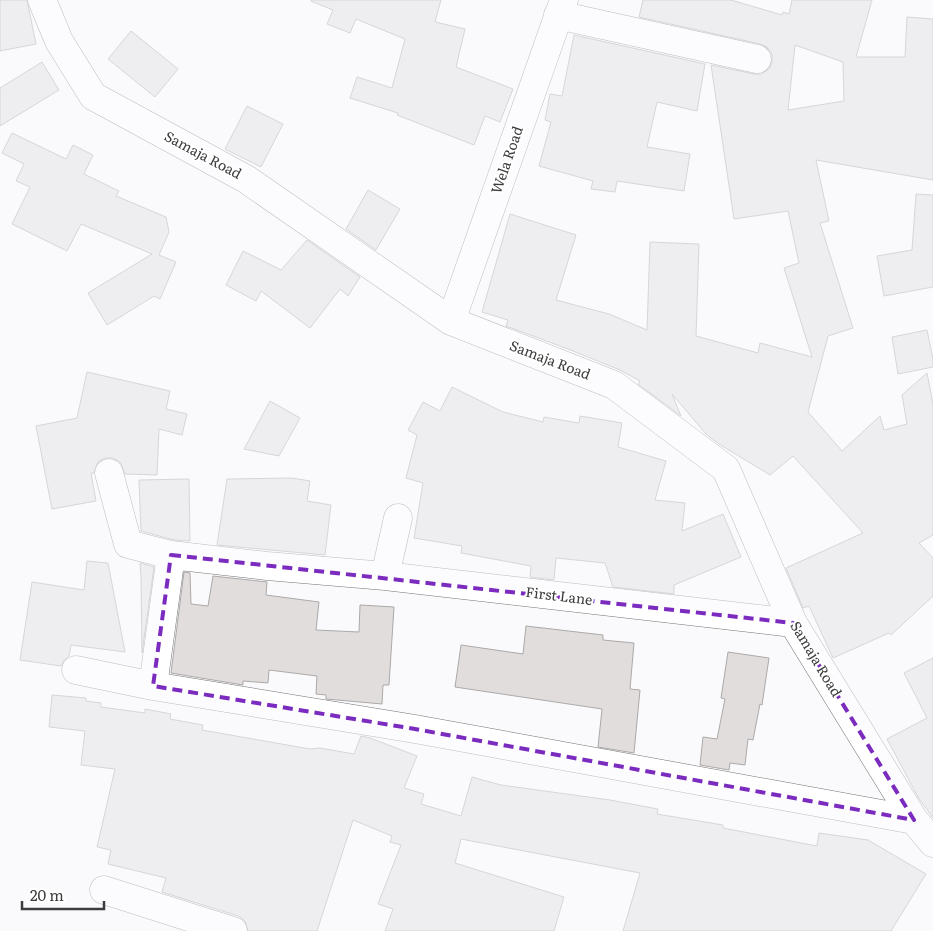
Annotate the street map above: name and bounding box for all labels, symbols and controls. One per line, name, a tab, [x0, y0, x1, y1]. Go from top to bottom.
street label: Wela Road	[485, 123, 527, 196]
street label: Samaja Road	[161, 125, 246, 183]
street label: Samaja Road	[507, 335, 594, 384]
street label: First Lane	[525, 581, 594, 609]
street label: Samaja Road	[786, 617, 848, 700]
scale bar	[22, 878, 105, 910]
text: 20 m	[30, 883, 64, 906]

